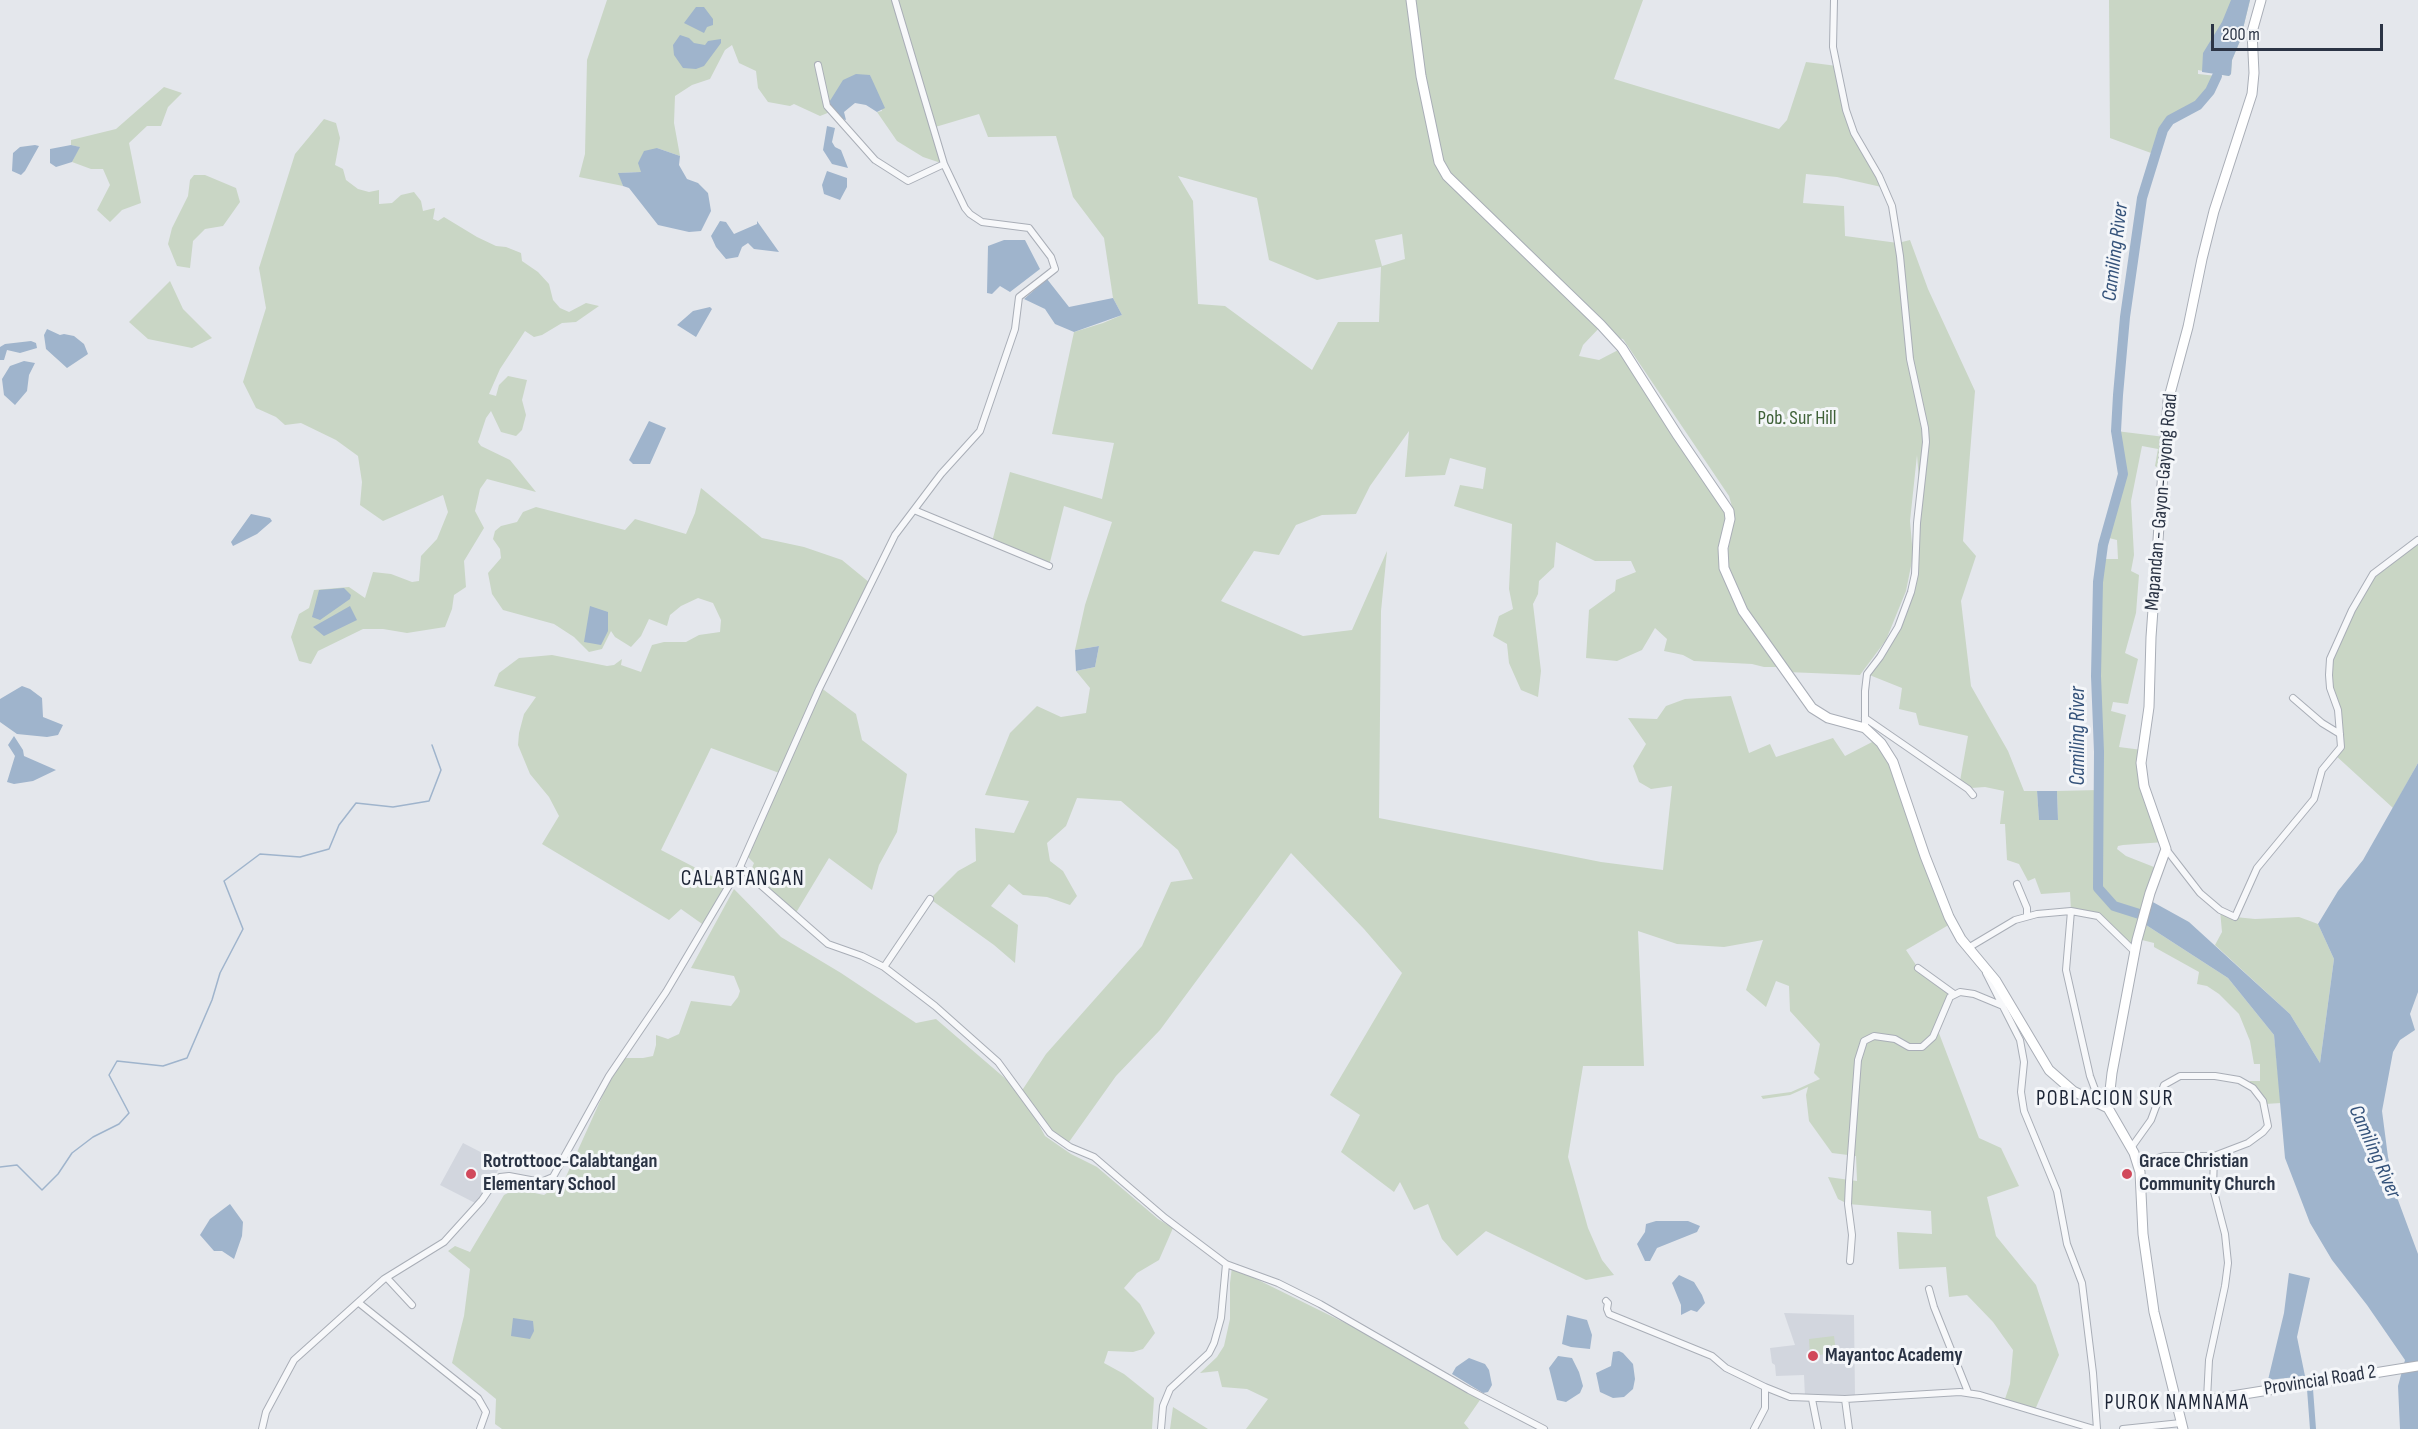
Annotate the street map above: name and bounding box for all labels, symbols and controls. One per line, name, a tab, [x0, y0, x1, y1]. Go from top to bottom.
scale bar	[2214, 12, 2386, 50]
text: 200 m	[2222, 24, 2260, 45]
water label: Camiling River	[2097, 201, 2135, 303]
street label: Mapandan - Gayon-Gayong Road	[2141, 392, 2183, 612]
park label: Pob. Sur Hill	[1758, 407, 1836, 431]
water label: Camiling River	[2066, 686, 2092, 786]
district label: CALABTANGAN	[681, 866, 805, 892]
district label: POBLACION SUR	[2036, 1086, 2174, 1112]
water label: Camiling River	[2342, 1102, 2406, 1202]
place label: Rotrottooc-Calabtangan Elementary School	[483, 1150, 657, 1197]
place label: Grace Christian Community Church	[2139, 1150, 2275, 1197]
marker: Rotrottooc-Calabtangan Elementary School	[464, 1167, 478, 1181]
marker: Grace Christian Community Church	[2120, 1167, 2134, 1181]
place label: Mayantoc Academy	[1825, 1344, 1963, 1368]
marker: Mayantoc Academy	[1806, 1349, 1820, 1363]
street label: Provincial Road 2	[2262, 1360, 2378, 1402]
district label: PUROK NAMNAMA	[2105, 1391, 2249, 1417]

